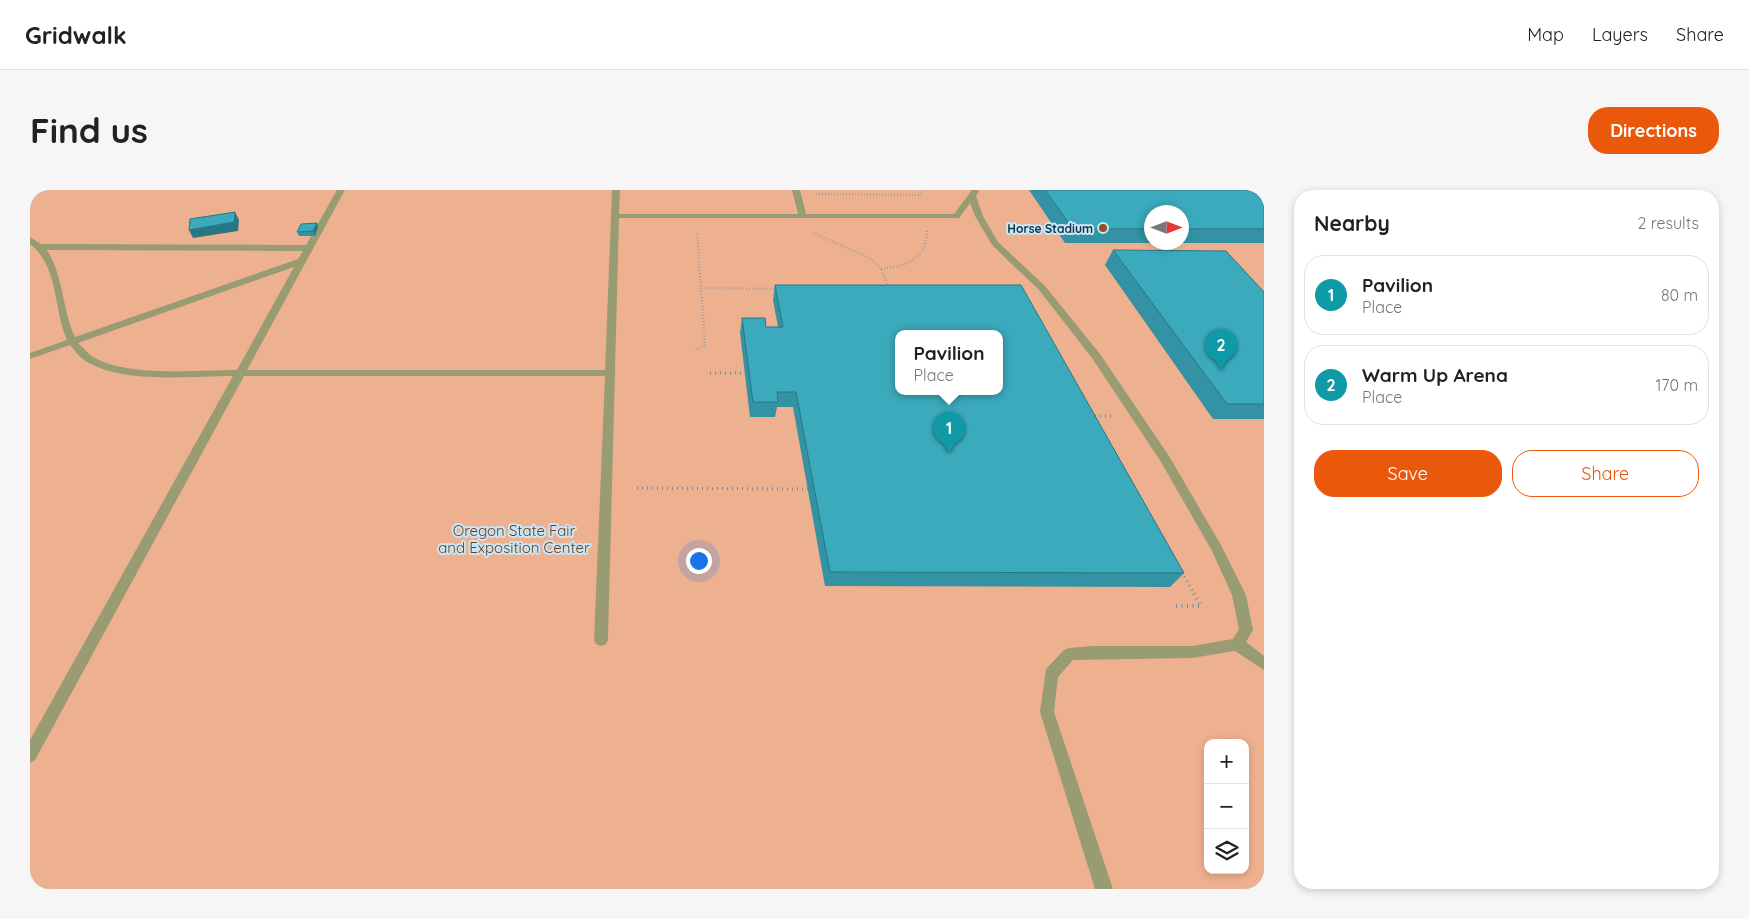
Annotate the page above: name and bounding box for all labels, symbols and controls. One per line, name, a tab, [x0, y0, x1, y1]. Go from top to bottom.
text: Gridwalk	[25, 20, 127, 50]
text: Map	[1527, 23, 1564, 46]
text: Layers	[1592, 23, 1648, 46]
text: Share	[1676, 23, 1724, 46]
button: Directions	[1588, 107, 1719, 154]
text: Find us	[30, 108, 148, 152]
north arrow	[1144, 205, 1189, 250]
text: Nearby	[1314, 210, 1390, 236]
text: 2 results	[1637, 213, 1699, 233]
place label: Horse Stadium	[1007, 221, 1093, 236]
marker: Horse Stadium	[1097, 222, 1109, 234]
text: Pavilion	[1362, 273, 1433, 297]
text: 1	[1328, 285, 1334, 305]
text: 80 m	[1661, 285, 1698, 305]
text: Place	[1362, 297, 1402, 317]
pin: 2	[1205, 329, 1237, 370]
popup	[895, 330, 1003, 395]
text: Pavilion	[913, 341, 985, 365]
text: Warm Up Arena	[1362, 363, 1508, 387]
text: Place	[913, 365, 954, 385]
text: 2	[1326, 375, 1336, 395]
text: 170 m	[1655, 375, 1698, 395]
text: Place	[1362, 387, 1402, 407]
pin: 1	[933, 412, 965, 453]
button: Save	[1314, 450, 1502, 497]
button: Share	[1512, 450, 1699, 497]
park label: Oregon State Fair and Exposition Center	[438, 521, 590, 557]
your location	[686, 548, 712, 574]
map controls	[1204, 739, 1249, 874]
button: +	[1204, 739, 1249, 784]
button: −	[1204, 784, 1249, 829]
button: layers	[1204, 829, 1249, 874]

